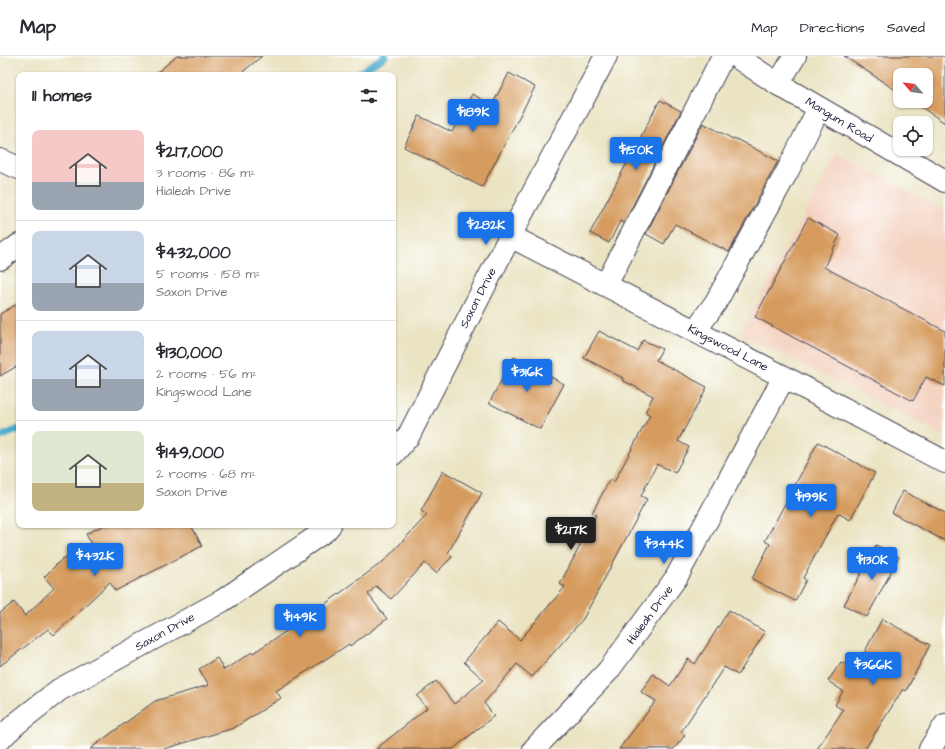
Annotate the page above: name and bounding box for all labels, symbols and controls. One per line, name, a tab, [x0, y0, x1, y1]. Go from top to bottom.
text: Map	[20, 14, 56, 41]
text: Map	[751, 18, 778, 38]
text: Directions	[800, 18, 865, 38]
text: Saved	[887, 18, 925, 38]
north arrow	[893, 68, 933, 108]
map controls	[893, 68, 933, 156]
text: 11 homes	[32, 84, 92, 108]
icon: filters	[358, 85, 380, 107]
street label: Mangum Road	[802, 93, 876, 148]
pin: $189K	[445, 99, 501, 133]
text: $189K	[457, 103, 489, 121]
button: locate	[893, 116, 933, 156]
pin: $150K	[608, 137, 664, 171]
text: $217,000	[156, 140, 223, 164]
text: $150K	[619, 141, 653, 159]
icon: home	[64, 146, 112, 194]
text: 3 rooms · 86 m²	[156, 164, 255, 182]
text: Hialeah Drive	[156, 182, 231, 200]
pin: $282K	[458, 212, 514, 246]
text: $282K	[467, 216, 505, 234]
text: $432,000	[156, 241, 231, 265]
icon: home	[64, 247, 112, 295]
street label: Saxon Drive	[455, 264, 501, 331]
text: 5 rooms · 158 m²	[156, 265, 261, 283]
text: Saxon Drive	[156, 283, 227, 301]
street label: Kingswood Lane	[684, 320, 772, 377]
text: $130,000	[156, 341, 222, 365]
icon: home	[64, 347, 112, 395]
pin: $316K	[499, 359, 555, 393]
text: $316K	[511, 363, 543, 381]
text: 2 rooms · 56 m²	[156, 365, 257, 383]
text: Kingswood Lane	[156, 383, 252, 401]
text: $149,000	[156, 441, 224, 465]
icon: home	[64, 447, 112, 495]
text: 2 rooms · 68 m²	[156, 465, 256, 483]
text: Saxon Drive	[156, 483, 227, 501]
pin: $199K	[783, 484, 839, 518]
text: $199K	[795, 488, 827, 506]
pin: $217K	[543, 517, 599, 551]
text: $217K	[555, 521, 587, 539]
pin: $344K	[636, 531, 692, 565]
text: $344K	[644, 535, 684, 553]
pin: $432K	[67, 543, 123, 577]
text: $432K	[76, 547, 114, 565]
pin: $130K	[844, 547, 900, 581]
text: $130K	[856, 551, 888, 569]
street label: Hialeah Drive	[623, 582, 678, 648]
pin: $149K	[272, 604, 328, 638]
street label: Saxon Drive	[132, 608, 198, 655]
text: $149K	[283, 608, 317, 626]
pin: $366K	[845, 652, 901, 686]
text: $366K	[854, 656, 892, 674]

